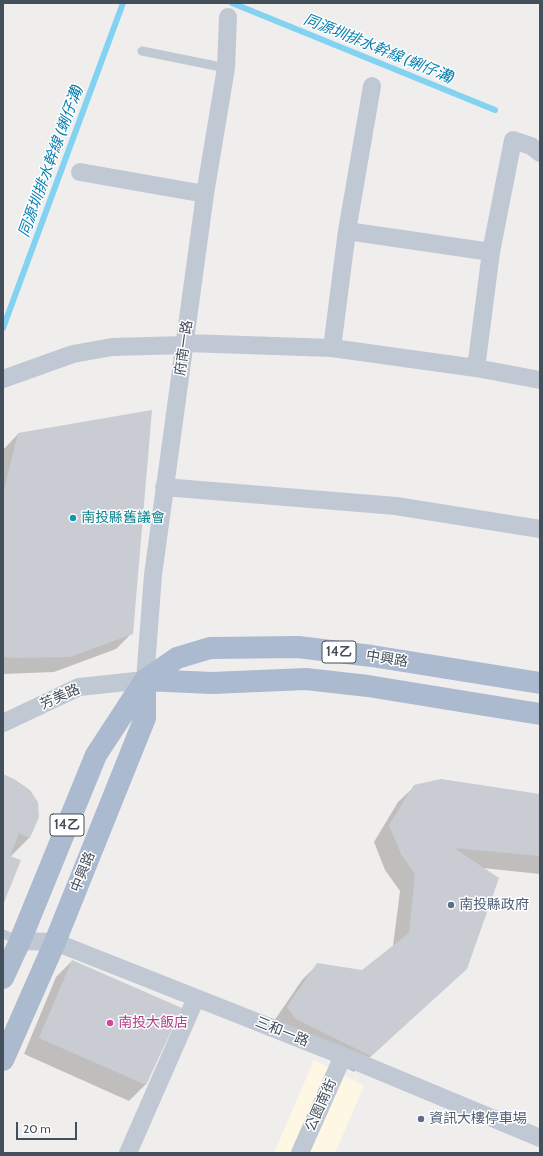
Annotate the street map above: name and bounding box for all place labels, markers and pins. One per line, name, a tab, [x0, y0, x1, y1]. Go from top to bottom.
place label: 南投縣舊議會	[81, 510, 165, 526]
marker: 南投縣舊議會	[68, 513, 78, 523]
place label: 南投縣政府	[459, 897, 529, 913]
marker: 南投縣政府	[446, 900, 456, 910]
place label: 南投大飯店	[118, 1015, 188, 1031]
marker: 南投大飯店	[105, 1018, 115, 1028]
place label: 資訊大樓停車場	[429, 1111, 527, 1127]
marker: 資訊大樓停車場	[416, 1114, 426, 1124]

